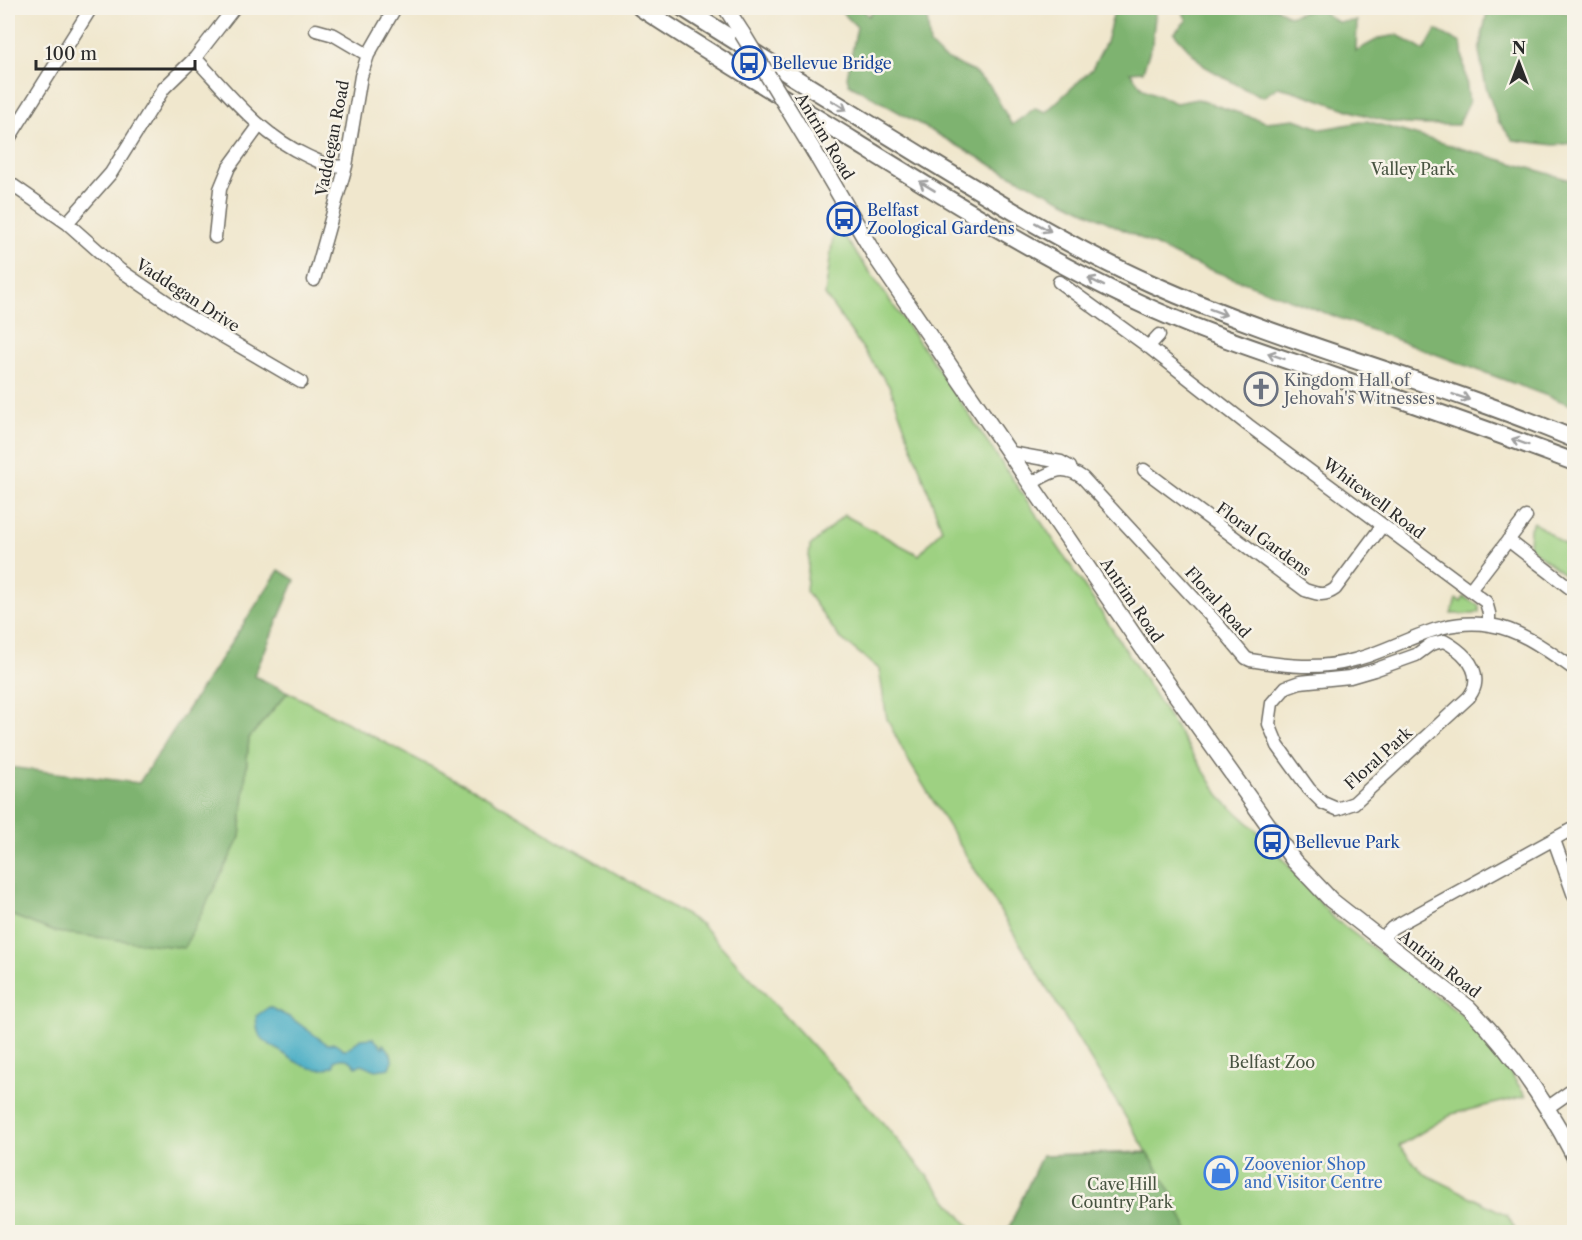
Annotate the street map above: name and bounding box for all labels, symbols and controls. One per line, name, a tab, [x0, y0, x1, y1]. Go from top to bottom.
scale bar	[36, 33, 195, 71]
north arrow	[1489, 33, 1549, 93]
text: N	[1512, 38, 1526, 58]
text: 100 m	[45, 43, 97, 65]
bus stop icon: Bellevue Bridge	[731, 45, 767, 81]
place label: Bellevue Bridge	[772, 53, 892, 73]
street label: Vaddegan Road	[311, 78, 353, 199]
street label: Antrim Road	[791, 88, 859, 183]
one-way arrow	[830, 100, 847, 112]
park label: Valley Park	[1370, 159, 1456, 179]
one-way arrow	[919, 179, 936, 191]
place label: Belfast Zoological Gardens	[867, 200, 1015, 238]
bus stop icon: Belfast Zoological Gardens	[826, 201, 862, 237]
one-way arrow	[1033, 222, 1051, 233]
street label: Vaddegan Drive	[132, 253, 244, 336]
one-way arrow	[1088, 275, 1106, 287]
one-way arrow	[1208, 307, 1227, 318]
one-way arrow	[1267, 350, 1286, 361]
place label: Kingdom Hall of Jehovah's Witnesses	[1281, 370, 1435, 408]
church icon: Kingdom Hall of Jehovah's Witnesses	[1243, 371, 1279, 407]
one-way arrow	[1452, 393, 1470, 404]
one-way arrow	[1511, 435, 1530, 446]
street label: Whitewell Road	[1318, 453, 1429, 543]
street label: Floral Gardens	[1213, 498, 1315, 580]
street label: Antrim Road	[1096, 553, 1168, 646]
street label: Floral Road	[1181, 562, 1255, 642]
street label: Floral Park	[1340, 722, 1416, 793]
bus stop icon: Bellevue Park	[1254, 824, 1290, 860]
place label: Bellevue Park	[1295, 832, 1401, 852]
street label: Antrim Road	[1394, 925, 1485, 1002]
park label: Belfast Zoo	[1229, 1052, 1315, 1072]
place label: Zoovenior Shop and Visitor Centre	[1244, 1154, 1383, 1192]
shop icon: Zoovenior Shop and Visitor Centre	[1203, 1155, 1239, 1191]
park label: Cave Hill Country Park	[1071, 1174, 1174, 1212]

